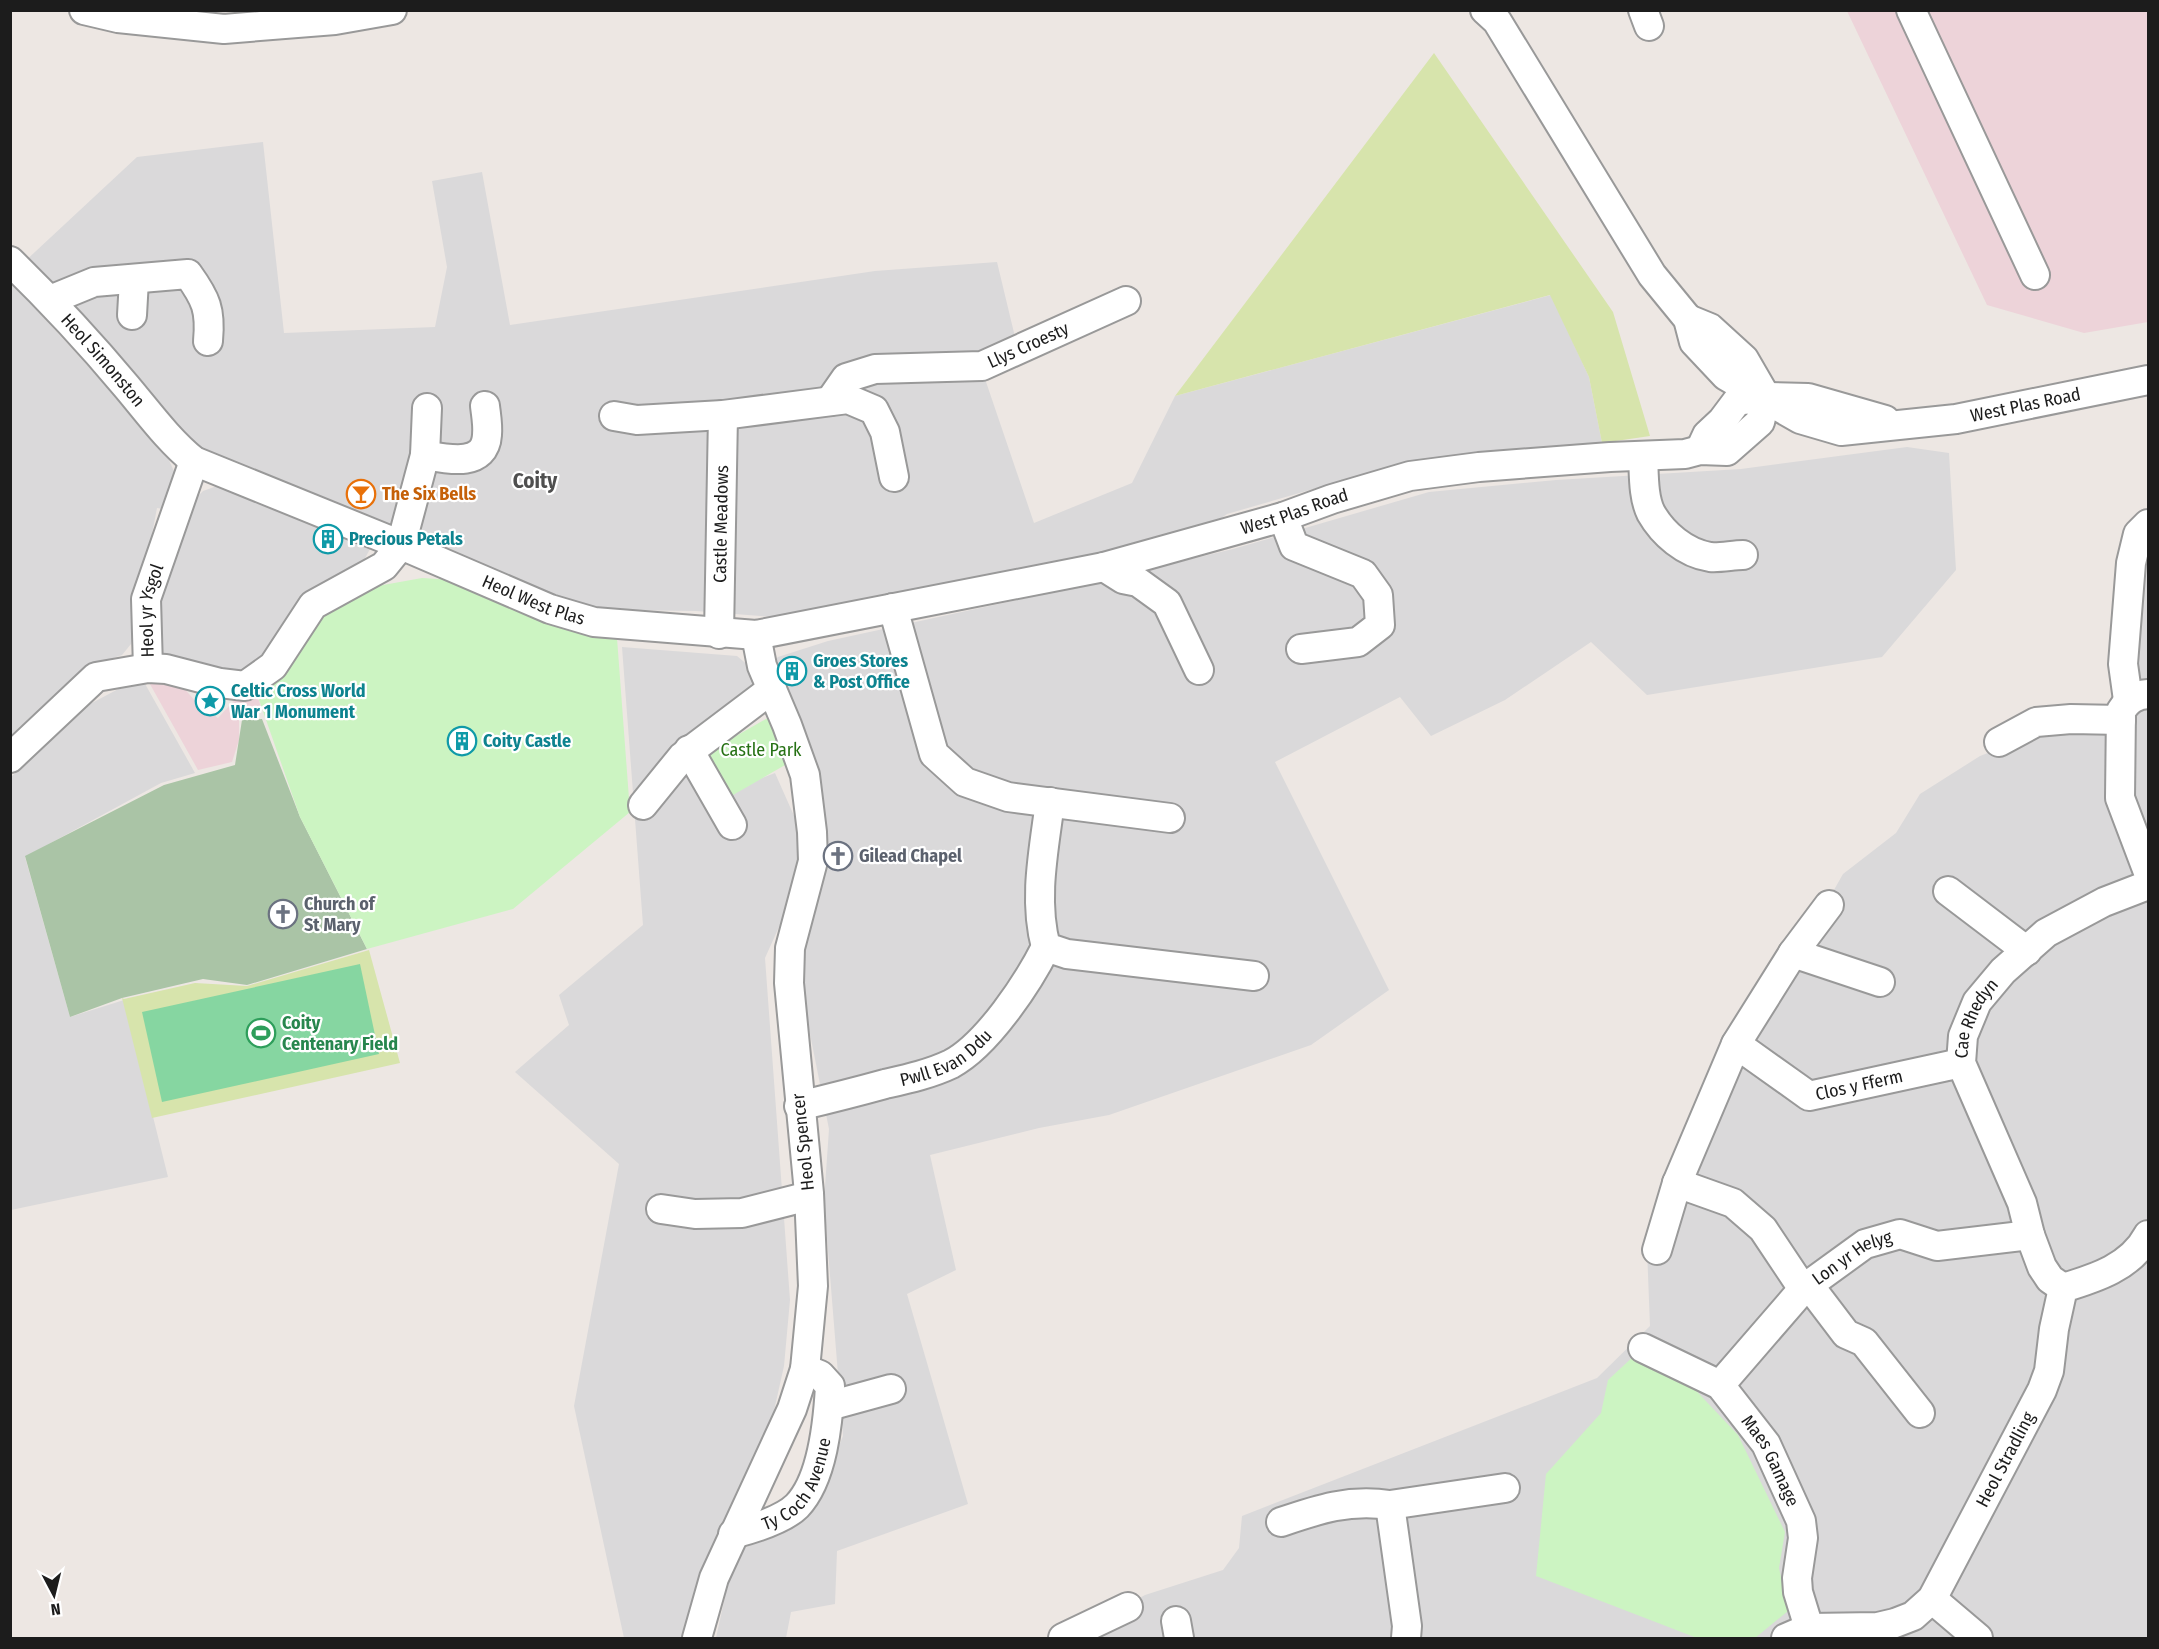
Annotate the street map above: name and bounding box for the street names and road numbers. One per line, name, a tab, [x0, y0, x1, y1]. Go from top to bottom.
street label: Heol Simonston	[56, 309, 150, 411]
street label: Llys Croesty	[984, 317, 1072, 373]
street label: West Plas Road	[1968, 383, 2083, 427]
street label: Castle Meadows	[709, 465, 733, 583]
street label: West Plas Road	[1238, 484, 1351, 539]
street label: Heol yr Ysgol	[135, 561, 168, 658]
street label: Heol West Plas	[479, 570, 588, 630]
street label: Cae Rhedyn	[1950, 974, 2003, 1059]
street label: Pwll Evan Ddu	[898, 1025, 997, 1091]
street label: Clos y Fferm	[1813, 1065, 1905, 1105]
street label: Heol Spencer	[787, 1092, 819, 1192]
street label: Lon yr Helyg	[1808, 1226, 1895, 1290]
street label: Heol Stradling	[1971, 1408, 2040, 1511]
street label: Maes Gamage	[1737, 1411, 1804, 1510]
street label: Ty Coch Avenue	[759, 1436, 836, 1535]

